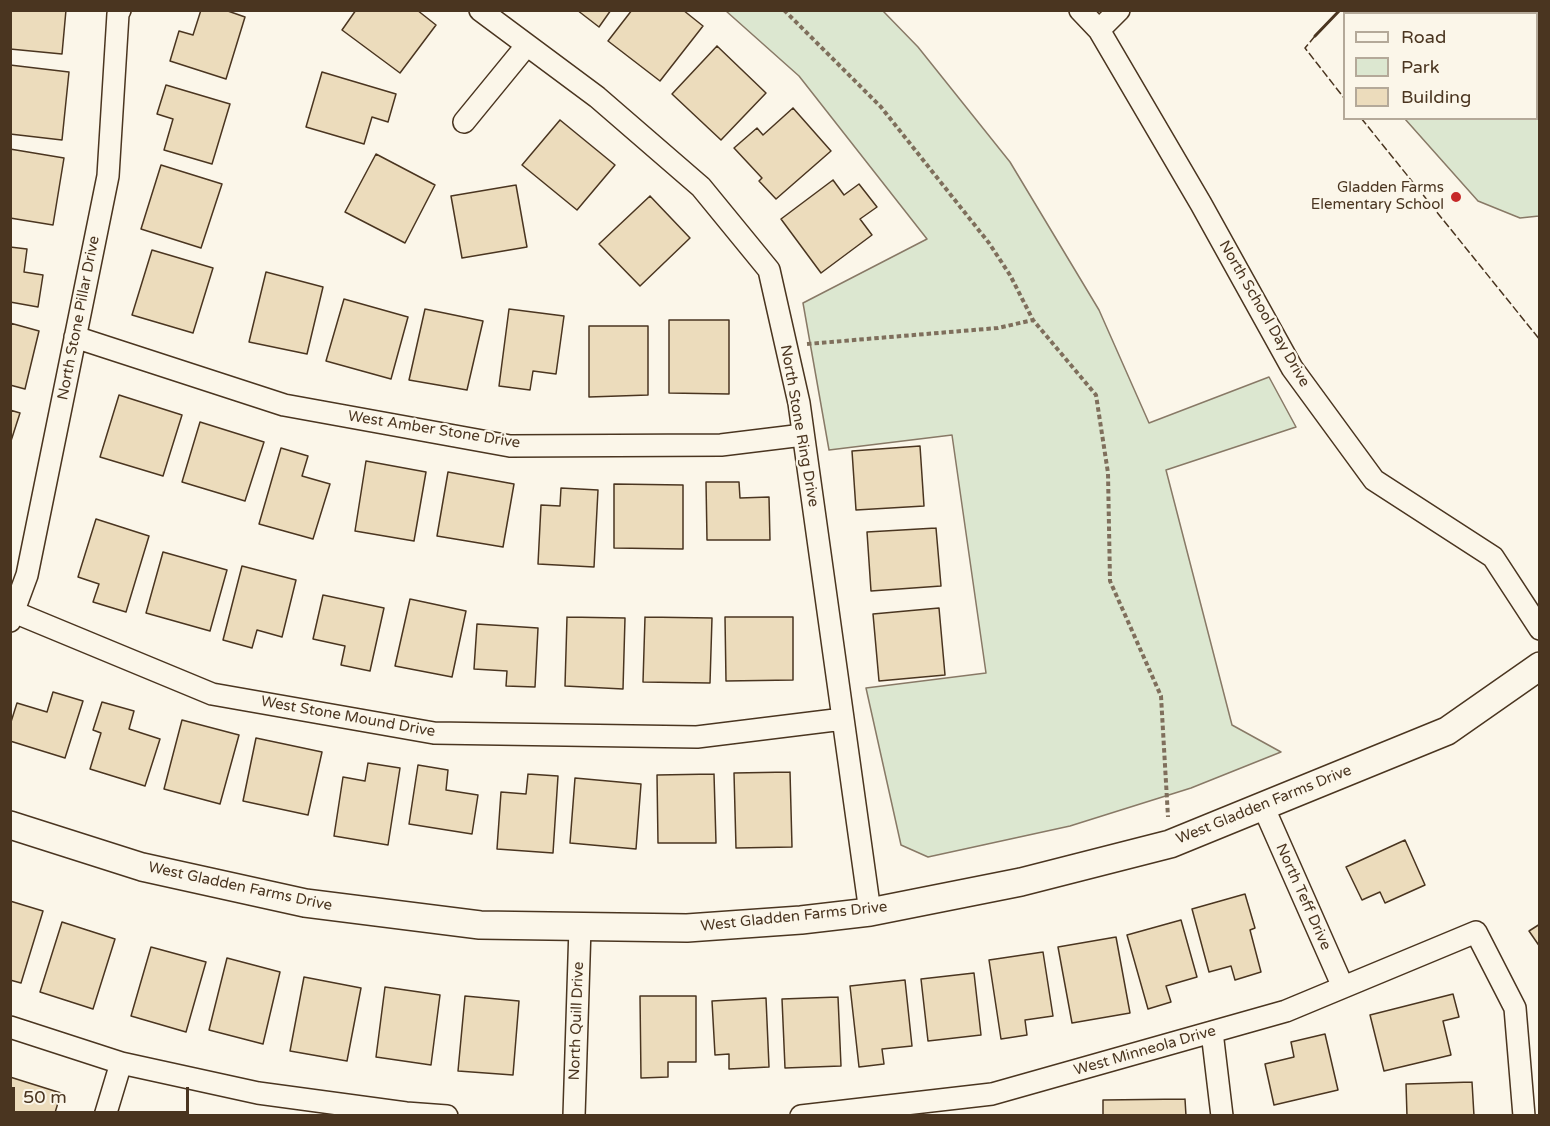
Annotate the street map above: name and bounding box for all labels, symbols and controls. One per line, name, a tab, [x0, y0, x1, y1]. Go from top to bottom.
legend	[1343, 12, 1538, 120]
text: Road	[1401, 26, 1446, 48]
text: Park	[1401, 56, 1439, 78]
text: Building	[1401, 86, 1471, 108]
place label: Gladden Farms Elementary School	[1311, 179, 1444, 214]
marker: Gladden Farms Elementary School	[1449, 190, 1463, 204]
street label: North Stone Pillar Drive	[54, 234, 104, 402]
street label: North School Day Drive	[1215, 238, 1313, 390]
street label: North Stone Ring Drive	[776, 343, 822, 509]
street label: West Amber Stone Drive	[346, 407, 522, 453]
street label: West Stone Mound Drive	[259, 693, 437, 741]
street label: West Gladden Farms Drive	[1174, 761, 1354, 849]
street label: North Teff Drive	[1271, 841, 1335, 953]
street label: West Gladden Farms Drive	[146, 859, 334, 915]
street label: West Gladden Farms Drive	[700, 898, 888, 936]
street label: North Quill Drive	[566, 961, 588, 1081]
street label: West Minneola Drive	[1072, 1022, 1218, 1080]
scale bar	[15, 1075, 192, 1113]
text: 50 m	[23, 1086, 67, 1108]

